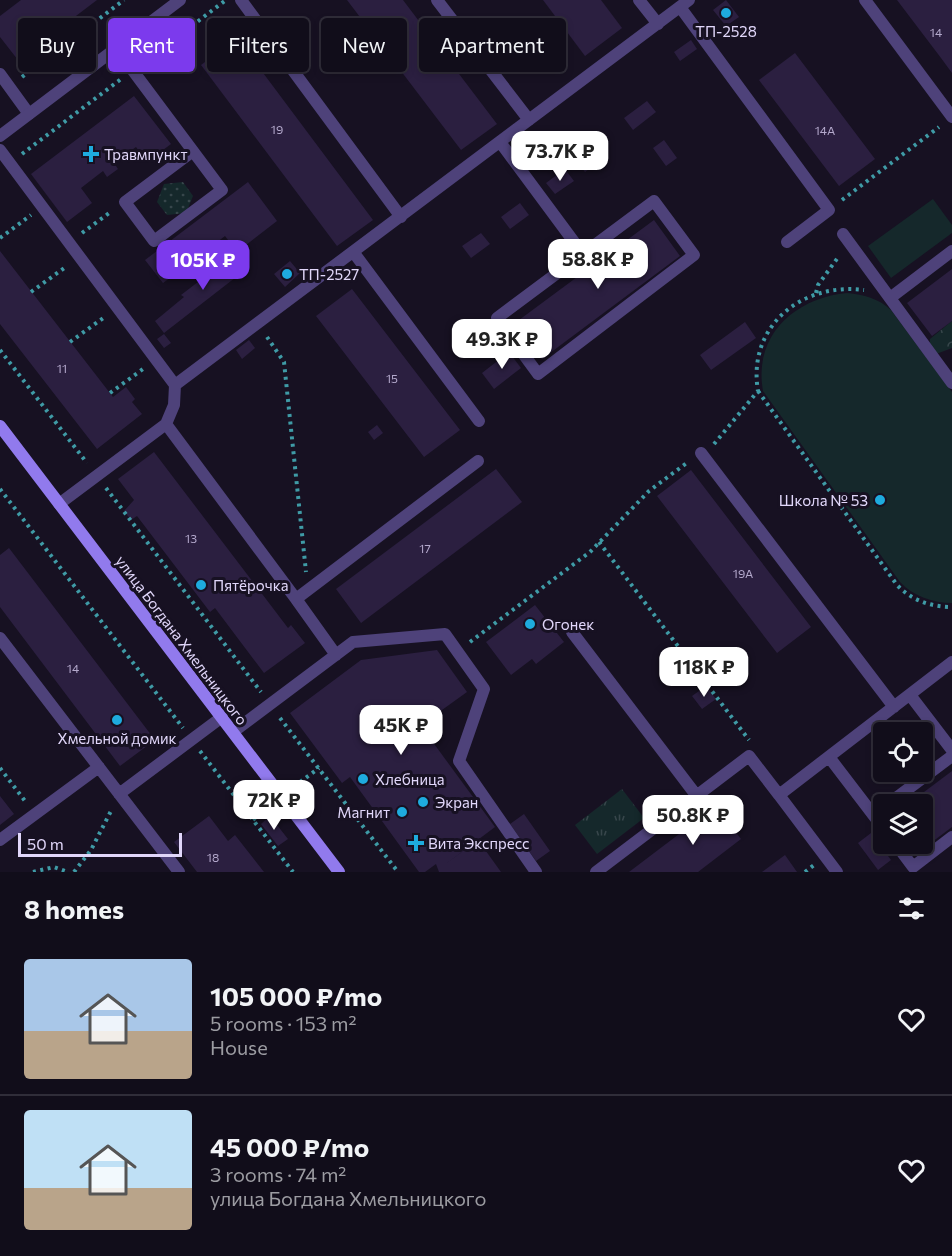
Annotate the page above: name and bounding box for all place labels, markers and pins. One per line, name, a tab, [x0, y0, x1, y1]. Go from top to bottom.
marker: ТП-2528	[719, 6, 733, 20]
place label: ТП-2528	[695, 22, 757, 40]
pin: 73.7K ₽	[505, 131, 615, 182]
marker: Травмпункт	[82, 145, 100, 163]
place label: Травмпункт	[104, 145, 187, 163]
pin: 58.8K ₽	[543, 239, 653, 290]
pin: 105K ₽	[154, 240, 252, 291]
place label: ТП-2527	[299, 265, 359, 283]
marker: ТП-2527	[280, 267, 294, 281]
pin: 49.3K ₽	[447, 319, 557, 370]
place label: Школа № 53	[779, 491, 868, 509]
marker: Школа № 53	[873, 493, 887, 507]
place label: Пятёрочка	[213, 576, 288, 594]
marker: Пятёрочка	[194, 578, 208, 592]
place label: Огонек	[542, 615, 594, 633]
marker: Огонек	[523, 617, 537, 631]
pin: 118K ₽	[655, 647, 753, 698]
pin: 45K ₽	[359, 705, 443, 756]
marker: Хмельной домик	[110, 713, 124, 727]
place label: Хмельной домик	[57, 729, 177, 747]
place label: Хлебница	[375, 770, 445, 788]
marker: Хлебница	[356, 772, 370, 786]
pin: 72K ₽	[232, 780, 316, 831]
place label: Экран	[435, 793, 478, 811]
marker: Экран	[416, 795, 430, 809]
pin: 50.8K ₽	[638, 795, 748, 846]
place label: Магнит	[337, 803, 390, 821]
marker: Магнит	[395, 805, 409, 819]
place label: Вита Экспресс	[428, 834, 529, 852]
marker: Вита Экспресс	[409, 836, 423, 850]

